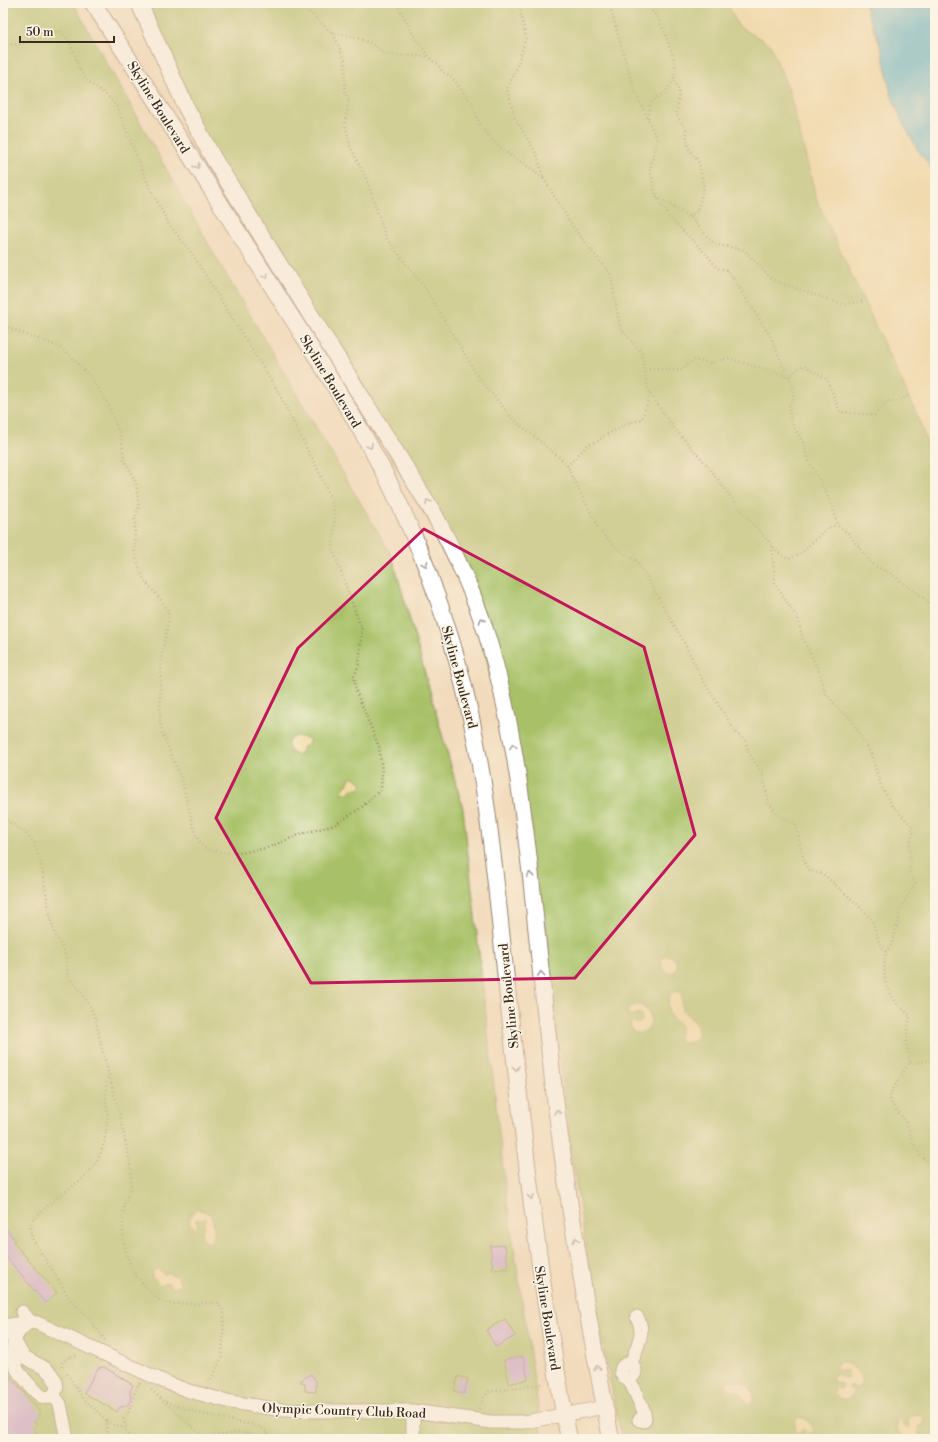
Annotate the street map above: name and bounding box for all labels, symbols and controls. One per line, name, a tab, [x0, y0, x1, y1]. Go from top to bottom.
scale bar	[20, 18, 114, 44]
text: 50 m	[26, 25, 54, 40]
street label: Skyline Boulevard	[123, 58, 193, 157]
one-way arrow	[192, 162, 199, 169]
one-way arrow	[261, 272, 268, 279]
street label: Skyline Boulevard	[296, 332, 365, 431]
one-way arrow	[365, 442, 373, 449]
one-way arrow	[425, 499, 432, 506]
one-way arrow	[420, 561, 428, 568]
one-way arrow	[478, 617, 487, 624]
street label: Skyline Boulevard	[438, 624, 481, 731]
one-way arrow	[509, 743, 518, 750]
one-way arrow	[526, 872, 535, 878]
street label: Skyline Boulevard	[495, 942, 522, 1049]
one-way arrow	[537, 971, 546, 977]
one-way arrow	[511, 1065, 520, 1071]
one-way arrow	[553, 1109, 562, 1115]
one-way arrow	[526, 1194, 535, 1200]
one-way arrow	[572, 1237, 581, 1243]
street label: Skyline Boulevard	[531, 1265, 563, 1372]
one-way arrow	[594, 1365, 602, 1371]
street label: Olympic Country Club Road	[262, 1400, 427, 1422]

